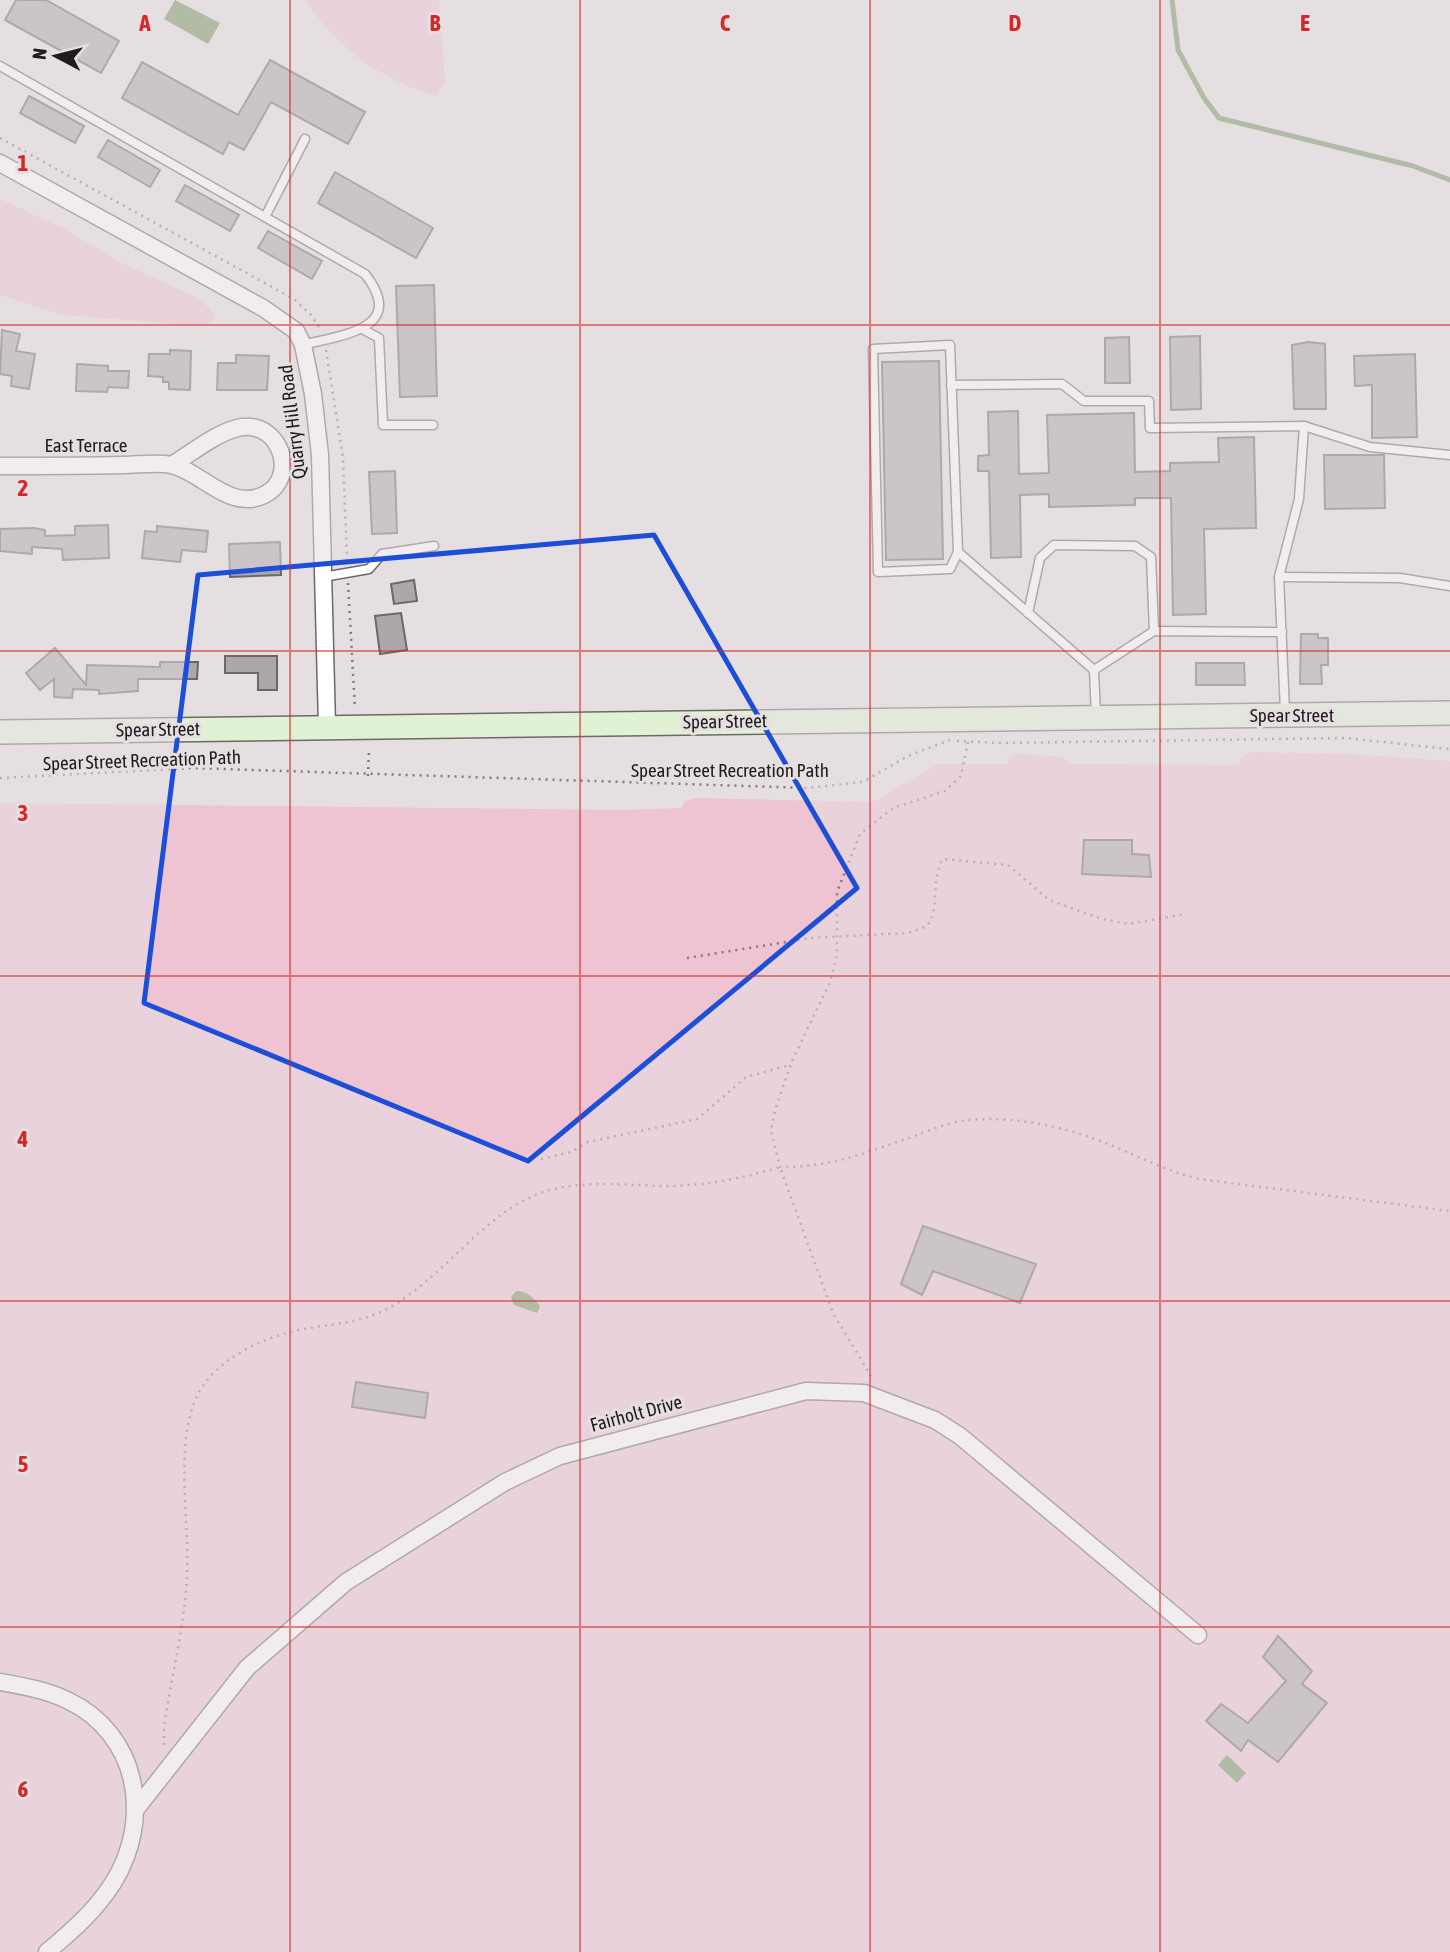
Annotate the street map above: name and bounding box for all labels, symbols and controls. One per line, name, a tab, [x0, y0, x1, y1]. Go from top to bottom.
text: A	[138, 10, 151, 36]
text: B	[430, 10, 441, 36]
text: C	[720, 10, 731, 36]
text: D	[1009, 10, 1022, 36]
text: E	[1300, 10, 1310, 36]
north arrow	[21, 21, 91, 91]
text: N	[28, 47, 51, 61]
text: 1	[18, 150, 29, 176]
street label: Quarry Hill Road	[274, 364, 310, 480]
street label: East Terrace	[45, 434, 127, 456]
text: 2	[18, 475, 28, 501]
street label: Spear Street	[1250, 704, 1334, 726]
street label: Spear Street	[683, 709, 767, 733]
street label: Spear Street	[116, 717, 200, 741]
street label: Spear Street Recreation Path	[43, 746, 241, 774]
street label: Spear Street Recreation Path	[631, 759, 829, 781]
text: 3	[18, 800, 28, 826]
text: 4	[17, 1126, 29, 1152]
street label: Fairholt Drive	[588, 1390, 684, 1436]
text: 5	[18, 1451, 29, 1477]
text: 6	[18, 1776, 29, 1802]

